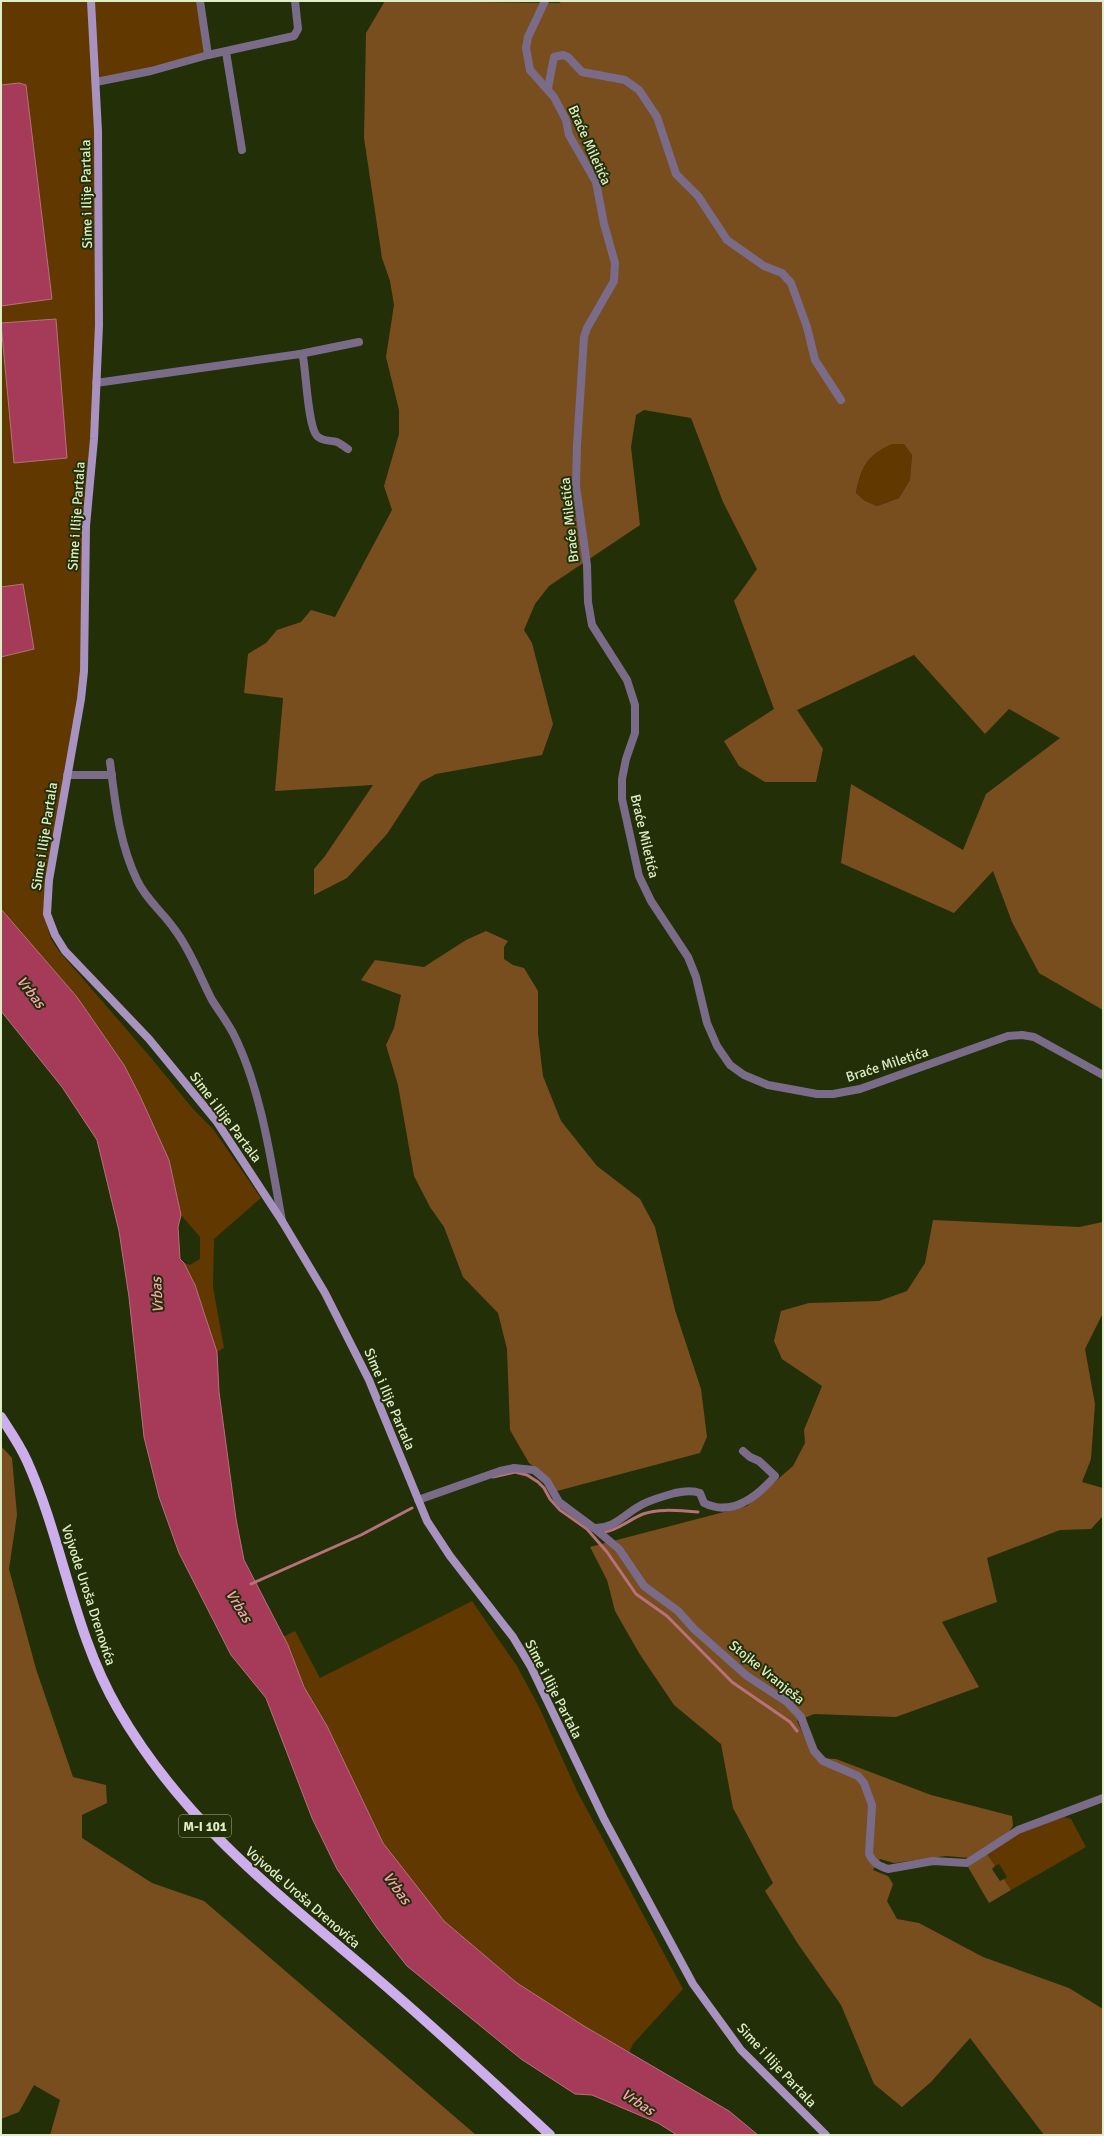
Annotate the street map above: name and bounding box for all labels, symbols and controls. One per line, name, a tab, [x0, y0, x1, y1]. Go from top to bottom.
street label: Braće Miletića	[564, 103, 615, 188]
street label: Sime i Ilije Partala	[77, 139, 96, 249]
street label: Sime i Ilije Partala	[64, 461, 89, 571]
street label: Braće Miletića	[557, 477, 582, 563]
street label: Sime i Ilije Partala	[28, 781, 61, 891]
street label: Braće Miletića	[627, 793, 662, 880]
water label: Vrbas	[13, 972, 50, 1013]
street label: Braće Miletića	[844, 1043, 930, 1086]
street label: Sime i Ilije Partala	[186, 1069, 265, 1166]
water label: Vrbas	[147, 1275, 167, 1313]
street label: Sime i Ilije Partala	[360, 1346, 419, 1453]
street label: Vojvode Uroša Drenovića	[58, 1523, 119, 1667]
water label: Vrbas	[222, 1586, 257, 1627]
street label: Sime i Ilije Partala	[521, 1637, 586, 1742]
street label: Stojke Vranješa	[726, 1637, 808, 1708]
road number: M-I 101	[179, 1815, 231, 1837]
street label: Vojvode Uroša Drenovića	[242, 1843, 364, 1952]
water label: Vrbas	[379, 1868, 416, 1909]
street label: Sime i Ilije Partala	[733, 2020, 820, 2111]
water label: Vrbas	[618, 2085, 659, 2120]

